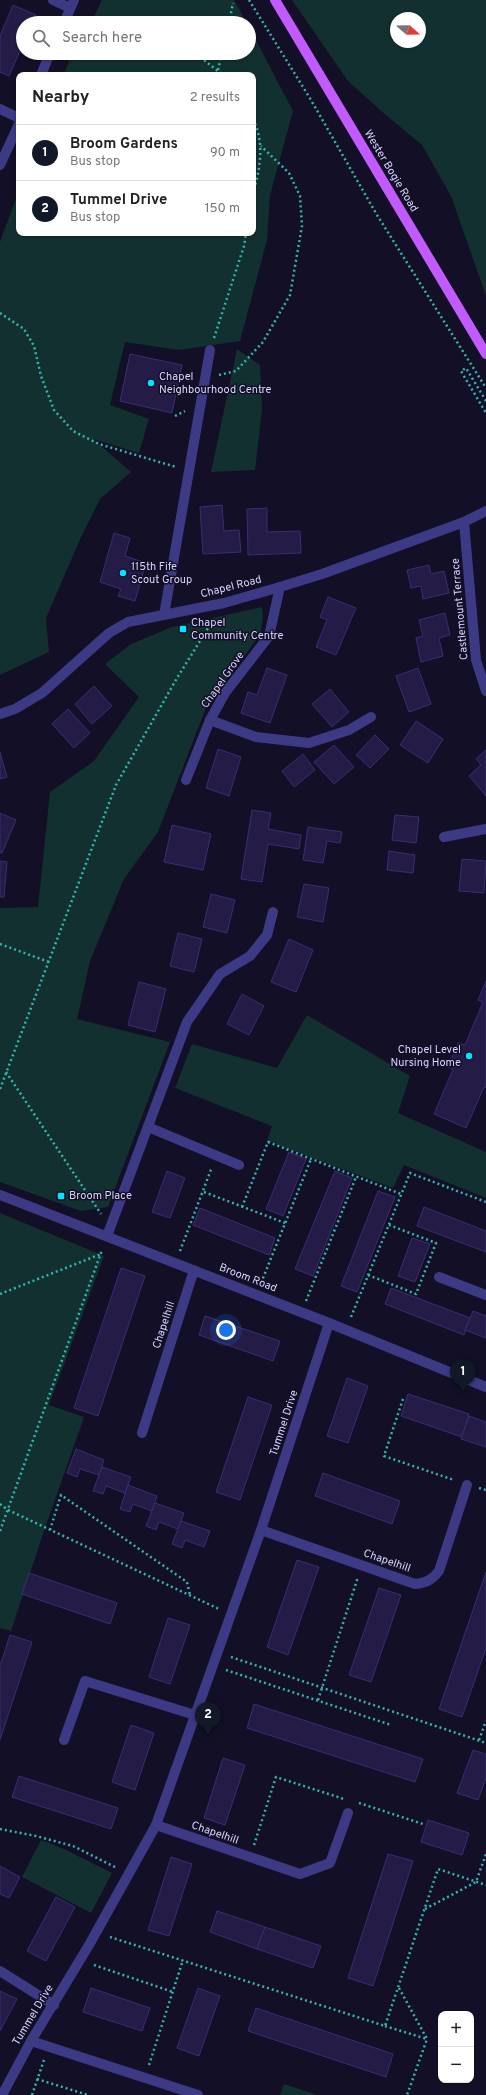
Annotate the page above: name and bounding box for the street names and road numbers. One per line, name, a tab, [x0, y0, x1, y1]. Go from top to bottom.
street label: Wester Bogie Road	[361, 127, 421, 215]
street label: Castlemount Terrace	[449, 557, 471, 661]
street label: Chapel Road	[199, 573, 263, 601]
street label: Chapel Grove	[198, 649, 248, 711]
street label: Broom Road	[217, 1261, 279, 1295]
street label: Chapelhill	[150, 1299, 178, 1351]
street label: Tummel Drive	[267, 1388, 301, 1458]
street label: Chapelhill	[361, 1546, 413, 1576]
street label: Chapelhill	[189, 1818, 241, 1848]
street label: Tummel Drive	[9, 1982, 57, 2048]

